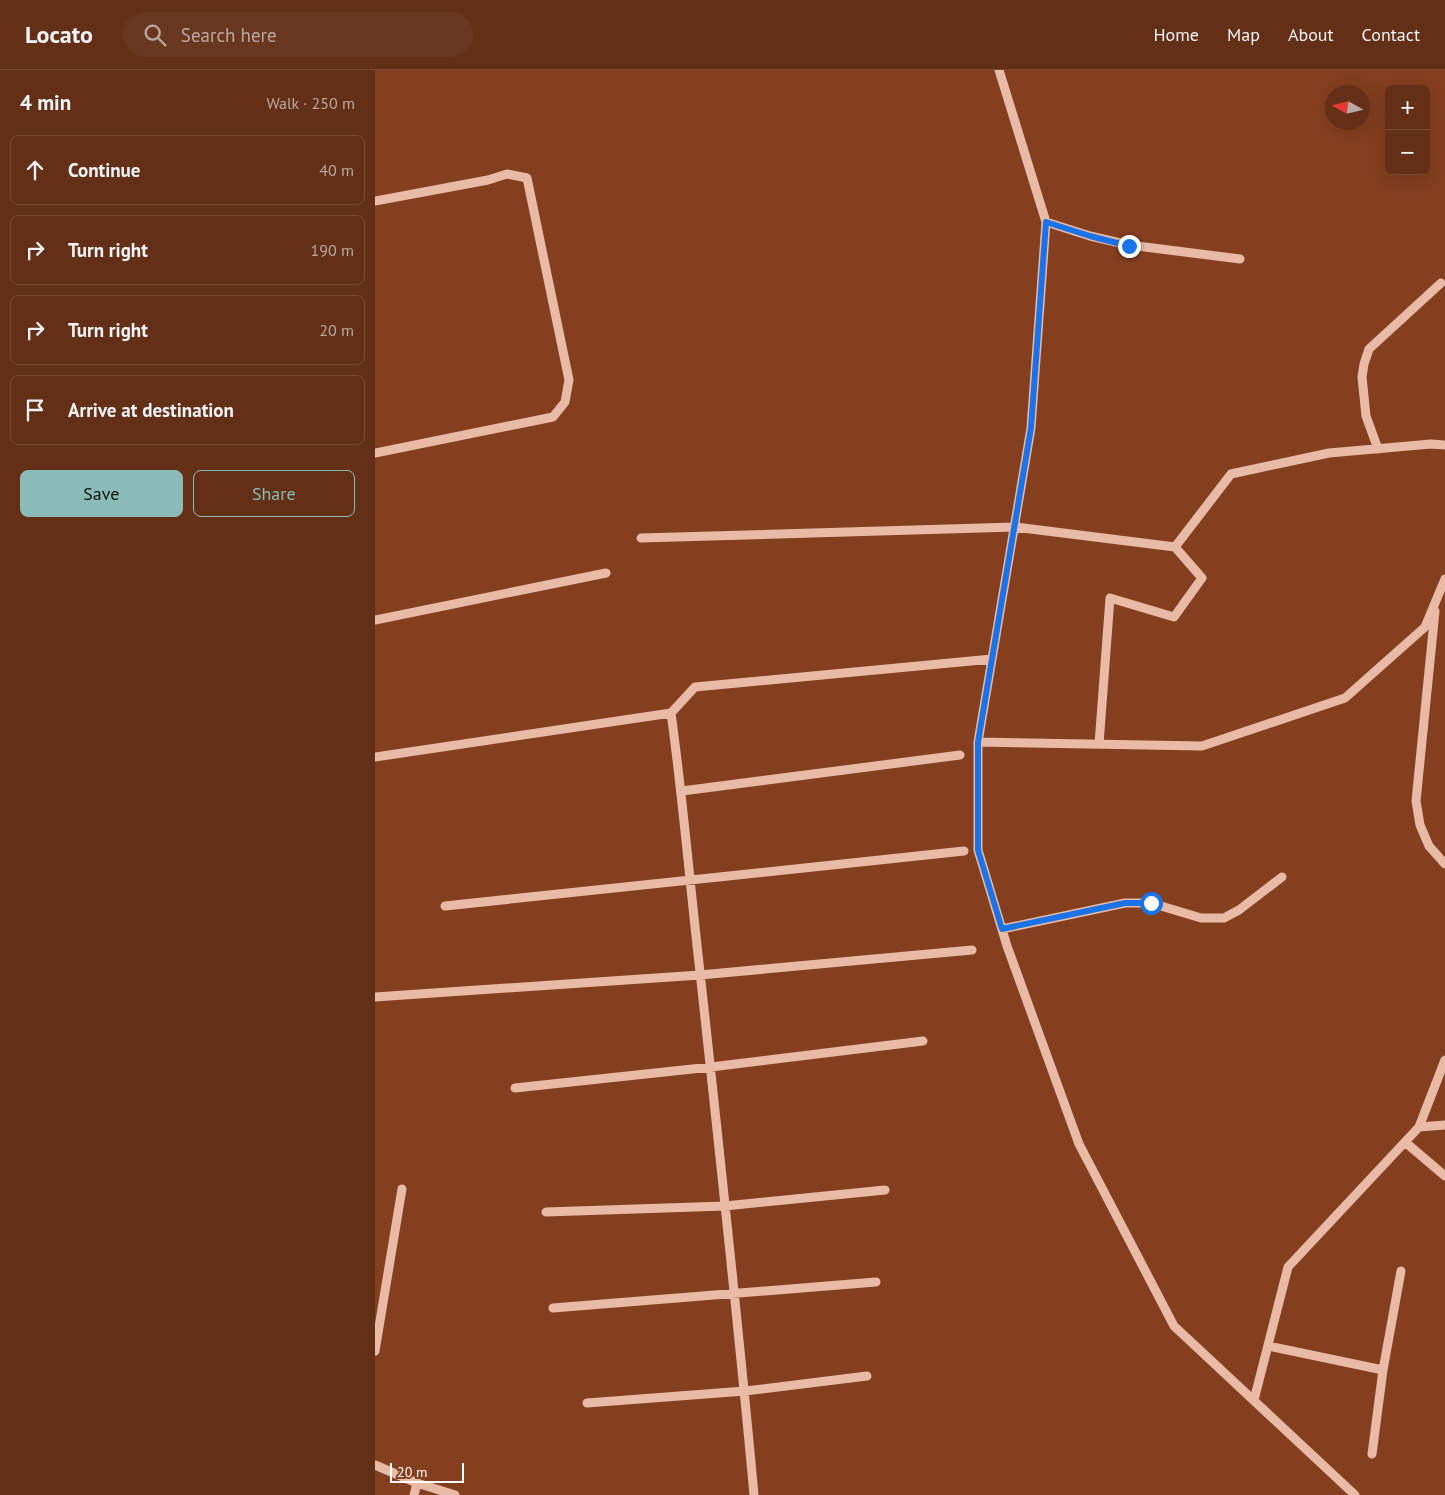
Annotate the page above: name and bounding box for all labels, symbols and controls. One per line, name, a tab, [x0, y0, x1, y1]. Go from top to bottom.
search box	[123, 12, 473, 57]
text: Locato	[25, 19, 93, 50]
icon: search	[141, 21, 169, 49]
text: Search here	[181, 23, 277, 47]
text: Home	[1153, 23, 1199, 46]
text: Map	[1227, 23, 1260, 46]
text: About	[1288, 23, 1334, 46]
text: Contact	[1362, 23, 1420, 46]
north arrow	[1325, 85, 1370, 130]
map controls	[1385, 85, 1430, 175]
button: +	[1385, 85, 1430, 130]
text: 4 min	[20, 89, 71, 116]
text: Walk · 250 m	[266, 93, 355, 113]
button: −	[1385, 130, 1430, 175]
icon: ahead	[21, 156, 49, 184]
text: Continue	[68, 158, 140, 182]
text: 40 m	[319, 160, 354, 180]
route end	[1118, 235, 1141, 258]
icon: right	[21, 236, 49, 264]
text: Turn right	[68, 238, 148, 262]
text: 190 m	[311, 240, 354, 260]
icon: right	[21, 316, 49, 344]
text: Turn right	[68, 318, 148, 342]
text: 20 m	[319, 320, 354, 340]
icon: arrive	[21, 396, 49, 424]
text: Arrive at destination	[68, 398, 234, 422]
button: Save	[20, 470, 183, 517]
button: Share	[193, 470, 355, 517]
route start	[1140, 892, 1163, 915]
scale bar	[390, 1460, 464, 1483]
text: 20 m	[397, 1463, 427, 1481]

